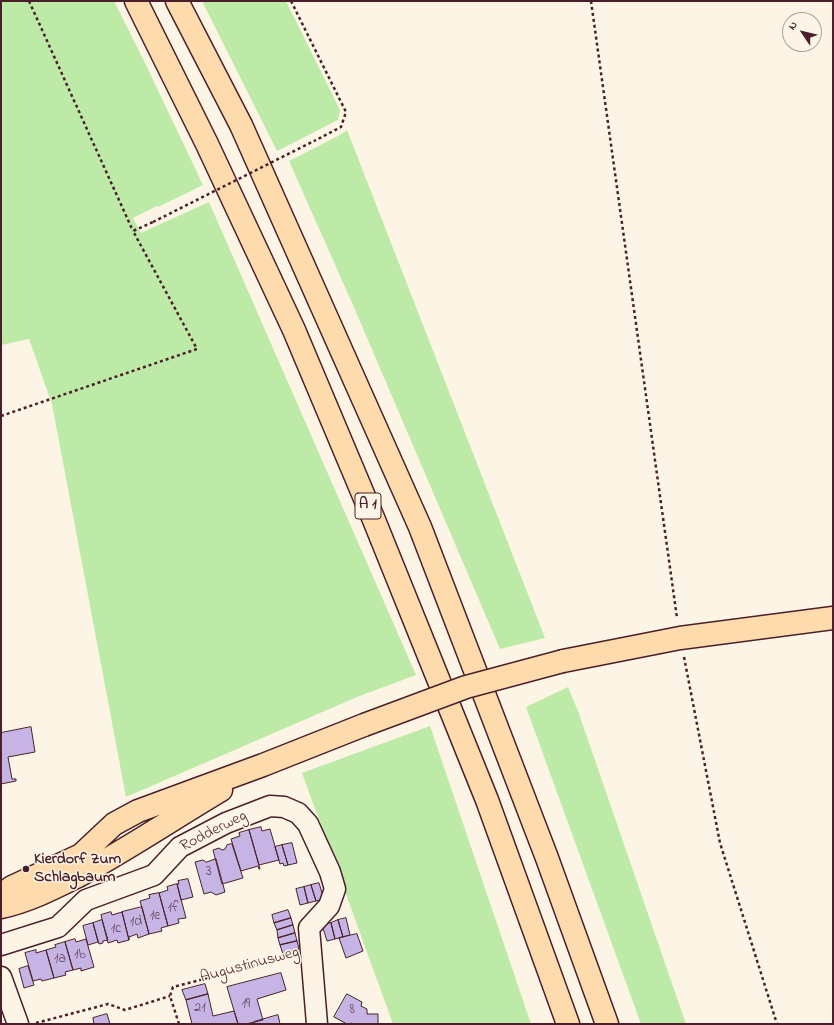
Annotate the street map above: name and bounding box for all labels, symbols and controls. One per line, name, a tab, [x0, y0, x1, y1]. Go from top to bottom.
north arrow	[782, 12, 822, 52]
text: N	[784, 18, 802, 33]
road number: A 1	[355, 493, 381, 519]
street label: Rodderweg	[178, 807, 250, 857]
place label: Kierdorf Zum Schlagbaum	[34, 850, 121, 888]
marker: Kierdorf Zum Schlagbaum	[21, 864, 31, 874]
house number: 3	[206, 865, 212, 881]
house number: 1f	[168, 901, 178, 917]
house number: 1e	[150, 909, 160, 925]
house number: 1d	[130, 915, 142, 931]
house number: 1c	[111, 922, 121, 938]
street label: Augustinusweg	[198, 944, 302, 988]
house number: 1b	[74, 948, 86, 964]
house number: 1a	[54, 952, 66, 968]
house number: 19	[242, 997, 250, 1013]
house number: 21	[194, 1001, 206, 1017]
house number: 8	[349, 1003, 355, 1019]

